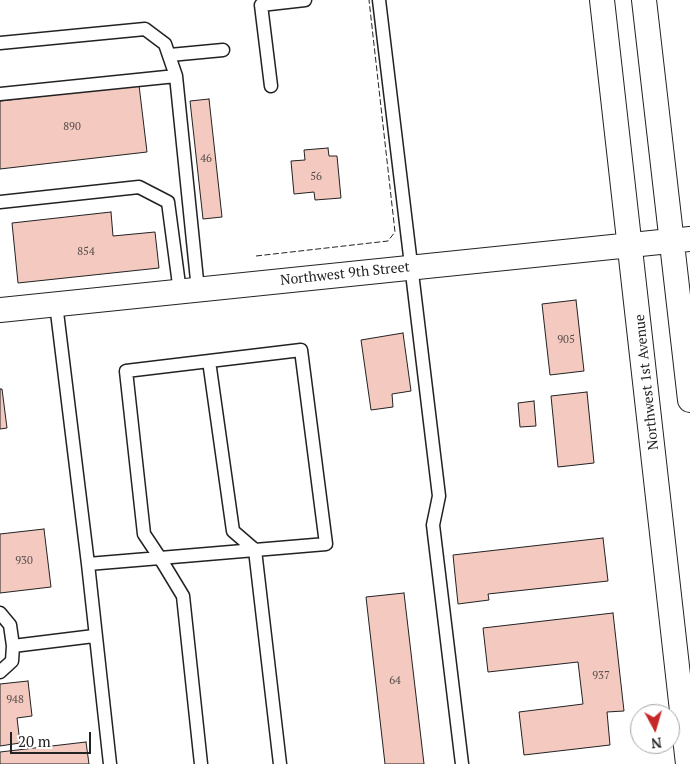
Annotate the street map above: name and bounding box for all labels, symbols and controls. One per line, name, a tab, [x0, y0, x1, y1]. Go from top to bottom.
house number: 890	[63, 120, 81, 134]
house number: 46	[200, 152, 212, 166]
house number: 56	[310, 170, 322, 184]
house number: 854	[77, 245, 95, 259]
street label: Northwest 9th Street	[279, 259, 411, 289]
street label: Northwest 1st Avenue	[632, 313, 662, 451]
house number: 905	[557, 333, 575, 347]
house number: 930	[15, 554, 33, 568]
house number: 937	[592, 669, 610, 683]
house number: 64	[389, 674, 401, 688]
house number: 948	[6, 693, 24, 707]
north arrow	[630, 704, 680, 754]
scale bar	[12, 722, 94, 754]
text: 20 m	[18, 731, 51, 751]
text: N	[650, 733, 663, 753]

